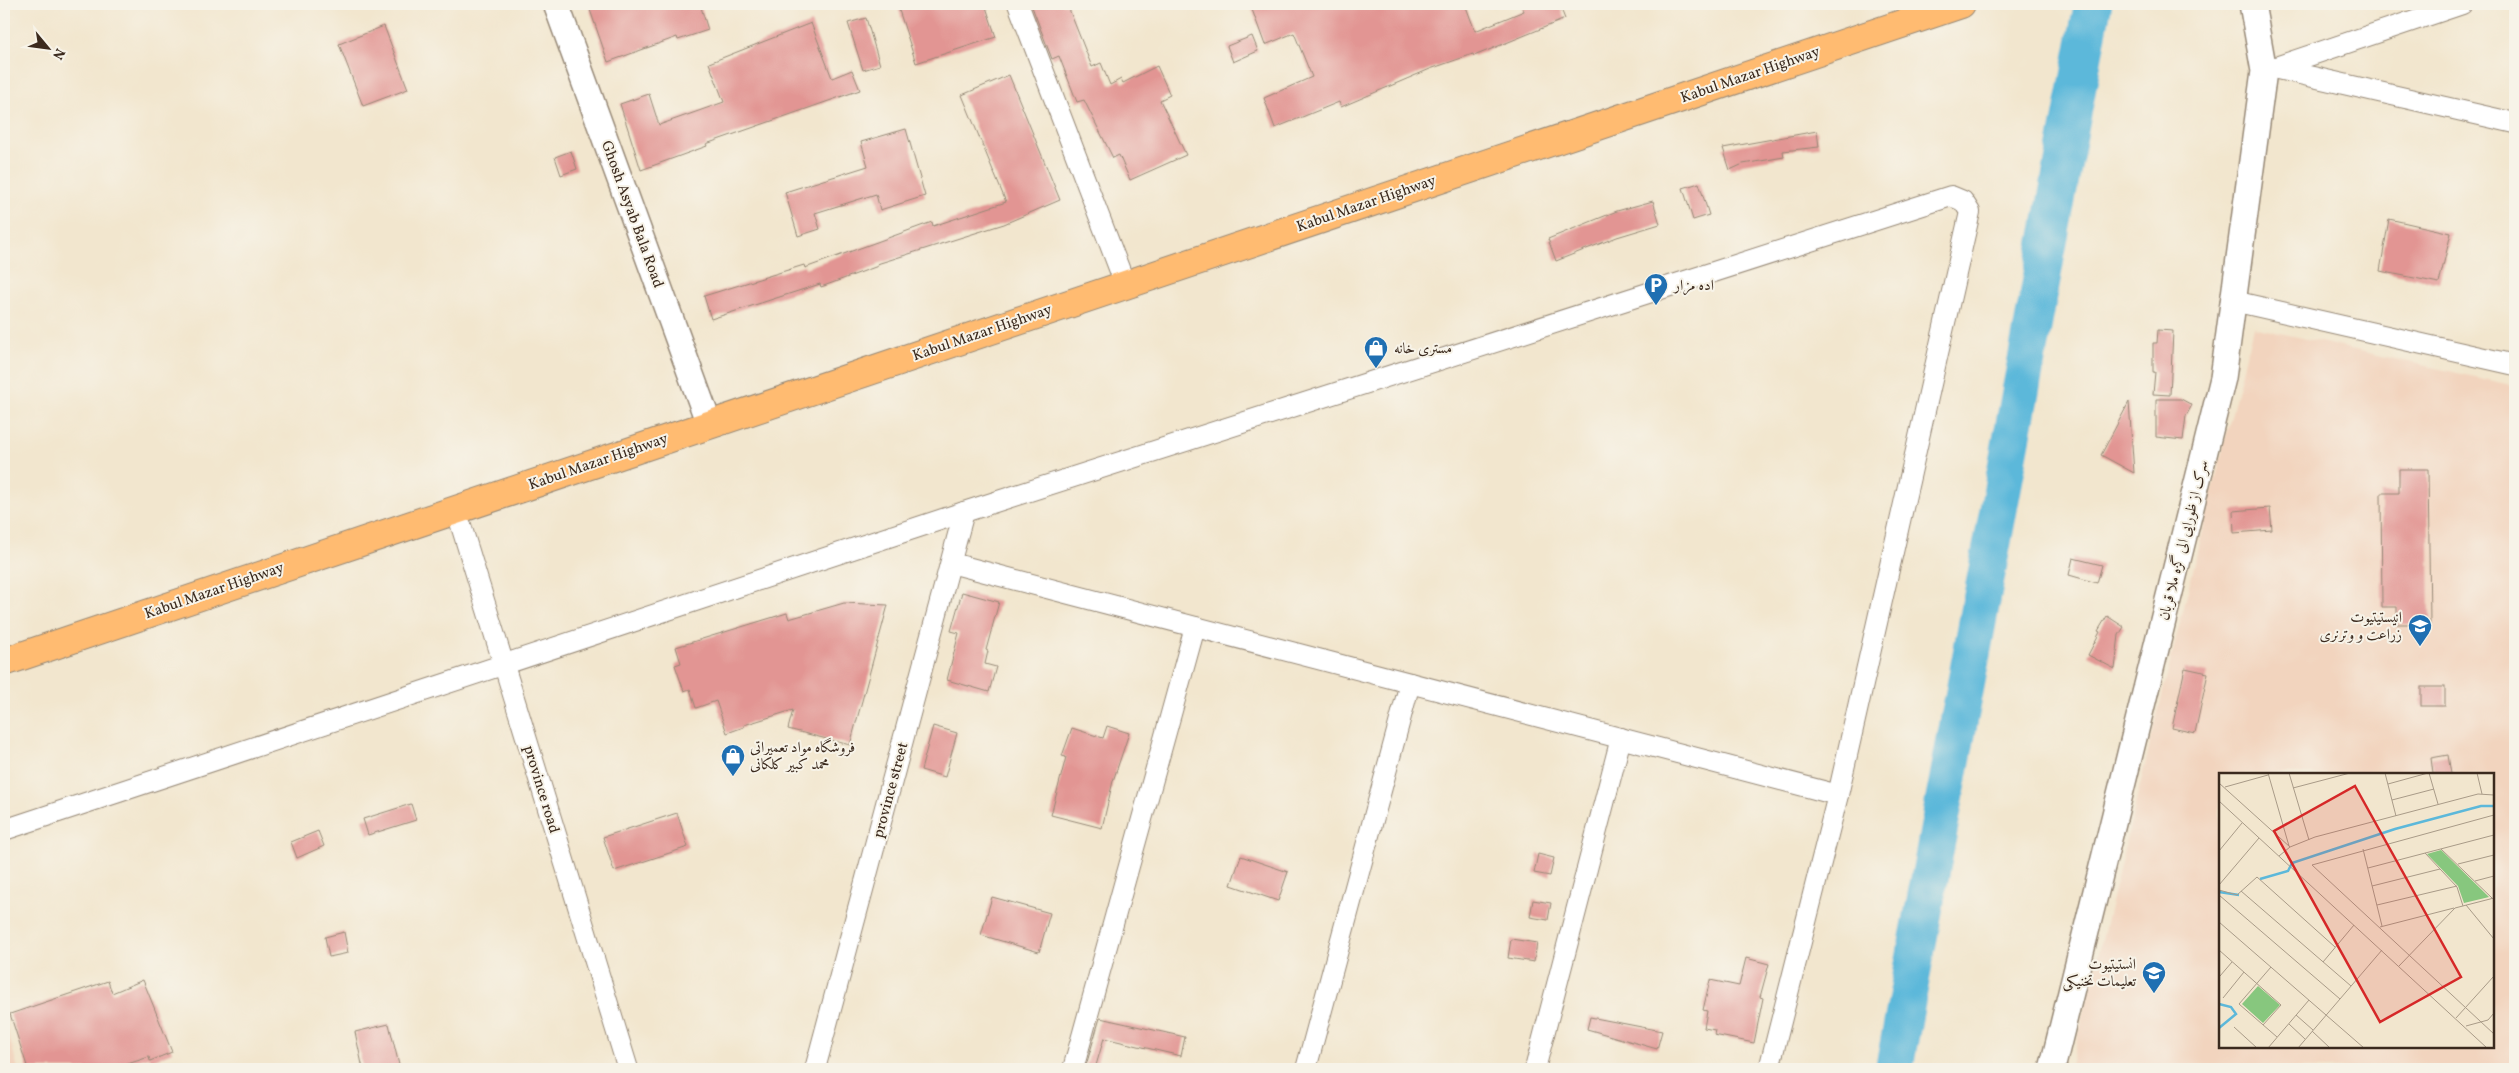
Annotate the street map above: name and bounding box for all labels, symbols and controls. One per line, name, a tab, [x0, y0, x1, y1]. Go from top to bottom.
north arrow	[22, 22, 72, 72]
street label: Kabul Mazar Highway	[1678, 42, 1823, 109]
text: N	[47, 45, 69, 63]
street label: Ghosh Asyab Bala Road	[595, 138, 668, 291]
street label: Kabul Mazar Highway	[1294, 171, 1439, 238]
parking icon: اده مزار	[1643, 272, 1669, 306]
place label: اده مزار	[1672, 276, 1714, 297]
street label: Kabul Mazar Highway	[910, 300, 1055, 367]
shop icon: مستری خانه	[1363, 335, 1389, 369]
place label: مستری خانه	[1394, 339, 1452, 360]
street label: Kabul Mazar Highway	[526, 429, 671, 496]
street label: سرک از ظورایی الی گزه ملا قربان	[2153, 458, 2215, 623]
street label: Kabul Mazar Highway	[142, 558, 287, 625]
place label: انیستیتیوت زراعت و وترنری	[2320, 608, 2402, 646]
school or university icon: انیستیتیوت زراعت و وترنری	[2407, 613, 2433, 647]
place label: فروشگاه مواد تعمیراتی محمد کبیر کلکانی	[750, 737, 855, 776]
street label: province street	[869, 740, 914, 841]
street label: province road	[517, 743, 564, 836]
shop icon: فروشگاه مواد تعمیراتی محمد کبیر کلکانی	[720, 743, 746, 777]
inset map	[2219, 773, 2494, 1048]
place label: انستیتیوت تعلیمات تخنیکی	[2062, 955, 2136, 993]
school or university icon: انستیتیوت تعلیمات تخنیکی	[2141, 960, 2167, 994]

